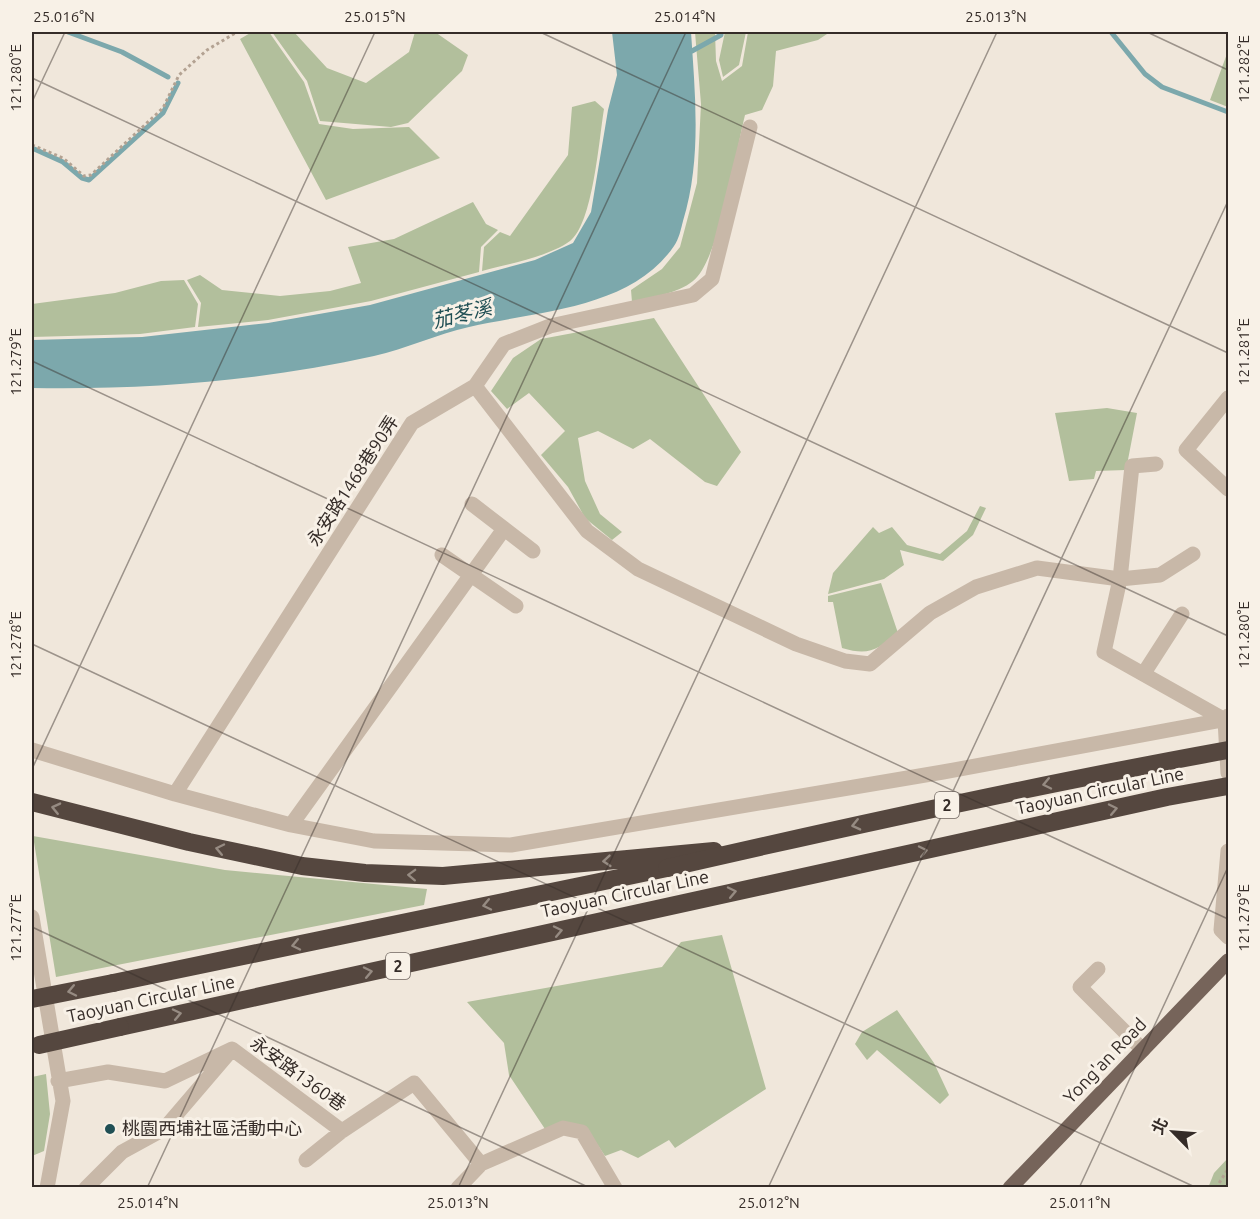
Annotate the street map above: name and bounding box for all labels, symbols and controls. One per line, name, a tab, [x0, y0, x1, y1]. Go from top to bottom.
text: 25.016°N	[33, 8, 95, 25]
text: 25.015°N	[344, 8, 406, 25]
text: 25.014°N	[654, 8, 716, 25]
text: 25.013°N	[965, 8, 1027, 25]
text: 121.282°E	[1235, 35, 1252, 103]
text: 121.280°E	[7, 44, 24, 112]
water label: 茄苳溪	[430, 294, 497, 332]
text: 121.281°E	[1235, 318, 1252, 386]
text: 121.279°E	[7, 328, 24, 396]
street label: 永安路1468巷90弄	[303, 412, 402, 549]
text: 121.280°E	[1235, 601, 1252, 669]
text: 121.278°E	[7, 611, 24, 679]
street label: Taoyuan Circular Line	[1014, 762, 1186, 818]
one-way arrow	[1042, 777, 1052, 790]
road number: 2	[935, 792, 959, 818]
one-way arrow	[51, 803, 61, 816]
one-way arrow	[1108, 803, 1118, 816]
one-way arrow	[852, 818, 862, 831]
one-way arrow	[215, 843, 225, 856]
one-way arrow	[917, 845, 927, 858]
one-way arrow	[602, 854, 611, 867]
street label: Taoyuan Circular Line	[539, 865, 711, 921]
one-way arrow	[408, 869, 417, 881]
text: 121.279°E	[1235, 884, 1252, 952]
one-way arrow	[727, 887, 737, 900]
text: 121.277°E	[7, 894, 24, 962]
one-way arrow	[482, 898, 492, 911]
one-way arrow	[553, 925, 563, 938]
one-way arrow	[291, 938, 301, 951]
road number: 2	[386, 953, 410, 979]
one-way arrow	[363, 967, 373, 980]
street label: Taoyuan Circular Line	[65, 970, 237, 1026]
one-way arrow	[68, 984, 78, 997]
one-way arrow	[172, 1009, 182, 1022]
street label: Yong'an Road	[1059, 1014, 1150, 1107]
street label: 永安路1360巷	[247, 1032, 350, 1114]
north arrow	[1143, 1102, 1203, 1162]
text: 北	[1148, 1115, 1171, 1137]
place label: 桃園西埔社區活動中心	[122, 1118, 302, 1138]
marker: 桃園西埔社區活動中心	[103, 1122, 117, 1136]
text: 25.014°N	[117, 1194, 179, 1211]
text: 25.013°N	[427, 1194, 489, 1211]
text: 25.012°N	[738, 1194, 800, 1211]
text: 25.011°N	[1049, 1194, 1111, 1211]

